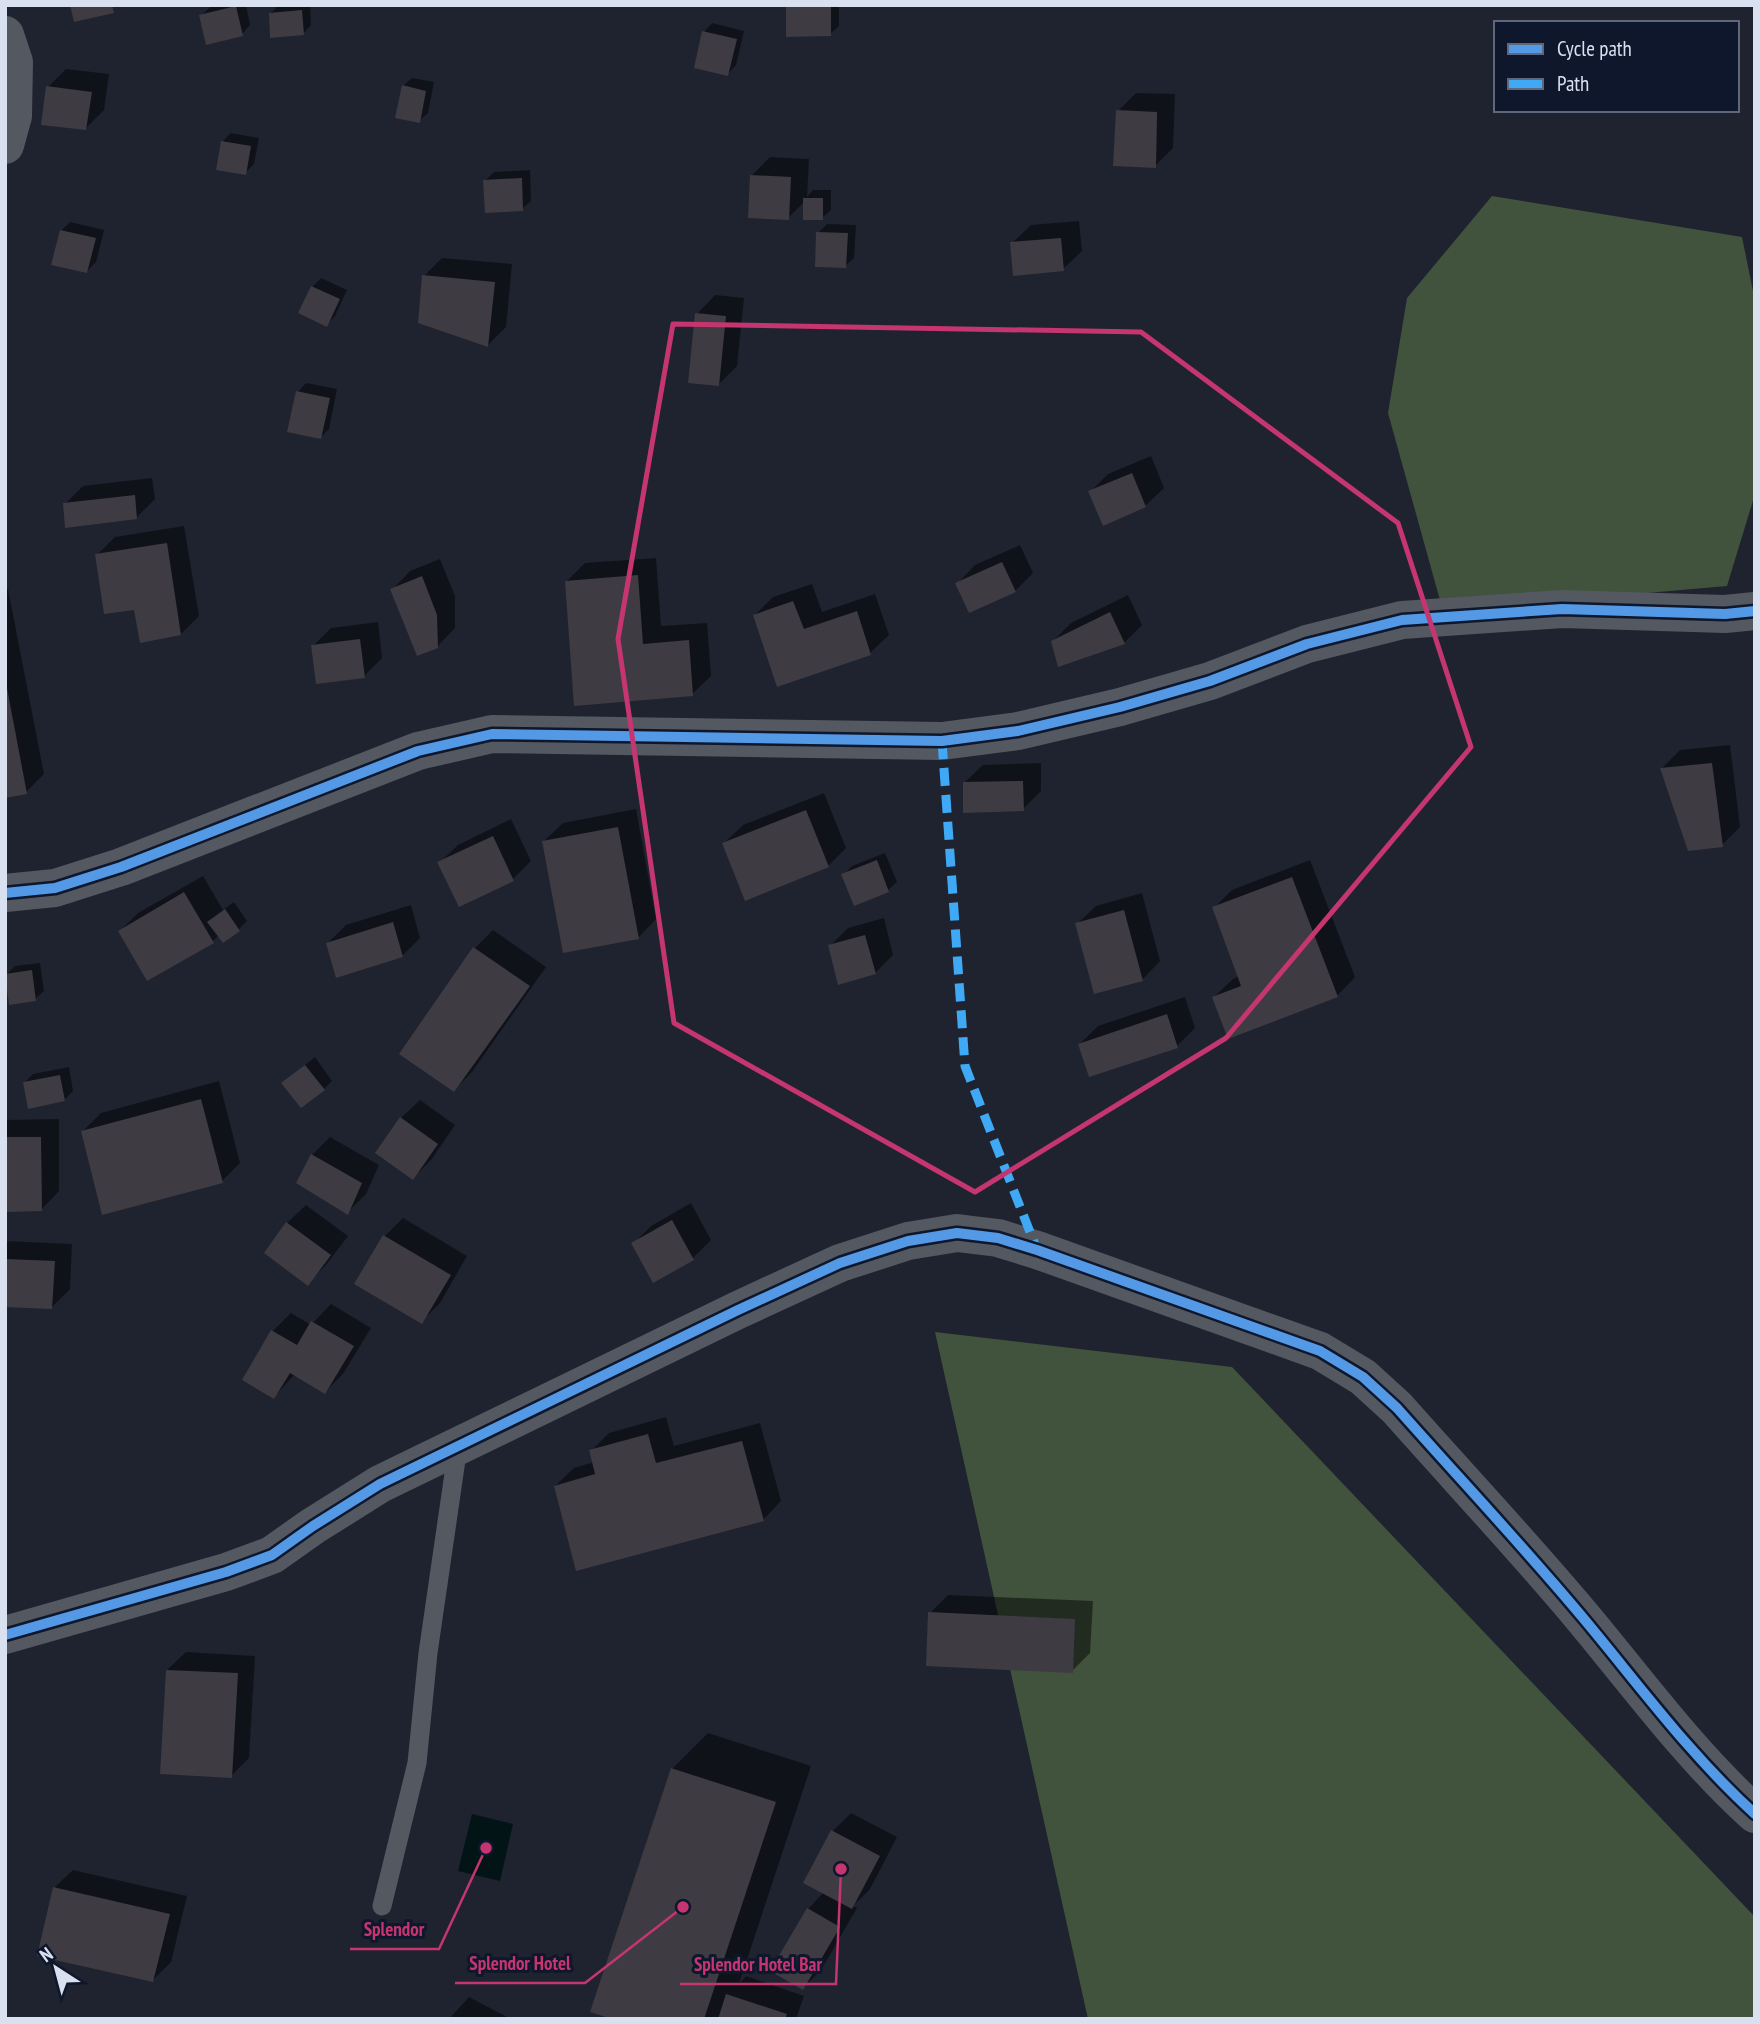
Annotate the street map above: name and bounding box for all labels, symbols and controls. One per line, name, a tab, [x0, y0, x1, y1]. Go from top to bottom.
legend	[1494, 21, 1739, 112]
text: Cycle path	[1557, 35, 1632, 62]
text: Path	[1557, 70, 1589, 97]
callout: Splendor	[350, 1909, 439, 1949]
text: Splendor	[364, 1917, 425, 1941]
north arrow	[21, 1933, 91, 2003]
text: N	[35, 1942, 57, 1967]
callout: Splendor Hotel	[455, 1943, 585, 1983]
callout: Splendor Hotel Bar	[680, 1944, 836, 1984]
text: Splendor Hotel	[469, 1951, 571, 1975]
text: Splendor Hotel Bar	[694, 1952, 822, 1976]

